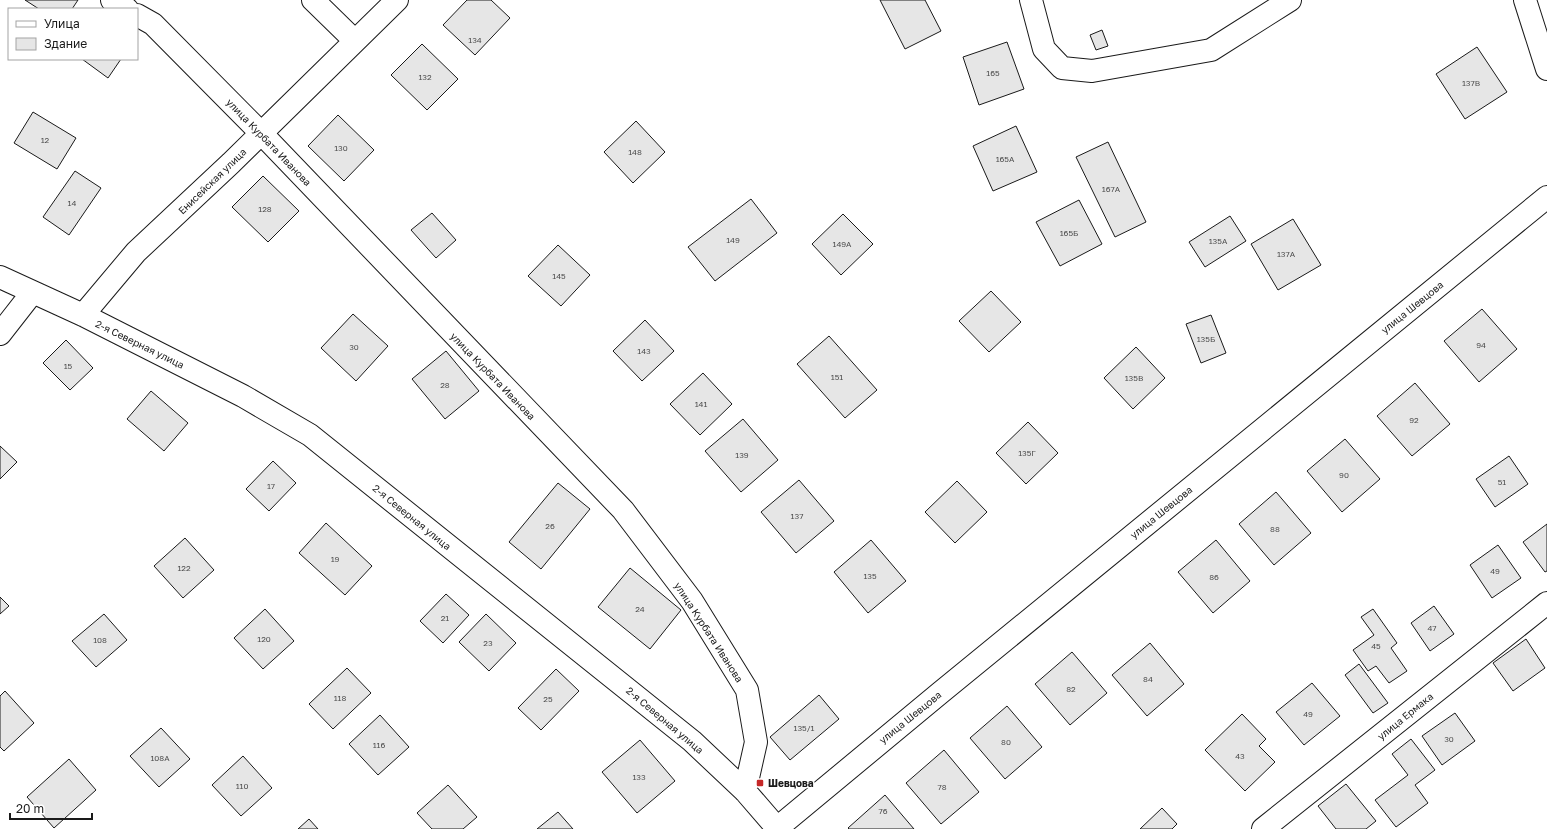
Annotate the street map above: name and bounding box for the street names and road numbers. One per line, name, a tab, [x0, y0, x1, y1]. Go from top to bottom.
street label: улица Курбата Иванова	[224, 96, 314, 188]
street label: Енисейская улица	[175, 145, 249, 217]
street label: улица Шевцова	[1379, 278, 1445, 336]
street label: 2-я Северная улица	[94, 317, 186, 371]
street label: улица Курбата Иванова	[448, 330, 538, 422]
street label: 2-я Северная улица	[370, 482, 454, 552]
street label: улица Шевцова	[1128, 483, 1194, 541]
street label: улица Курбата Иванова	[672, 580, 746, 684]
street label: 2-я Северная улица	[624, 684, 706, 756]
street label: улица Шевцова	[877, 688, 943, 746]
street label: улица Ермака	[1375, 690, 1435, 742]

